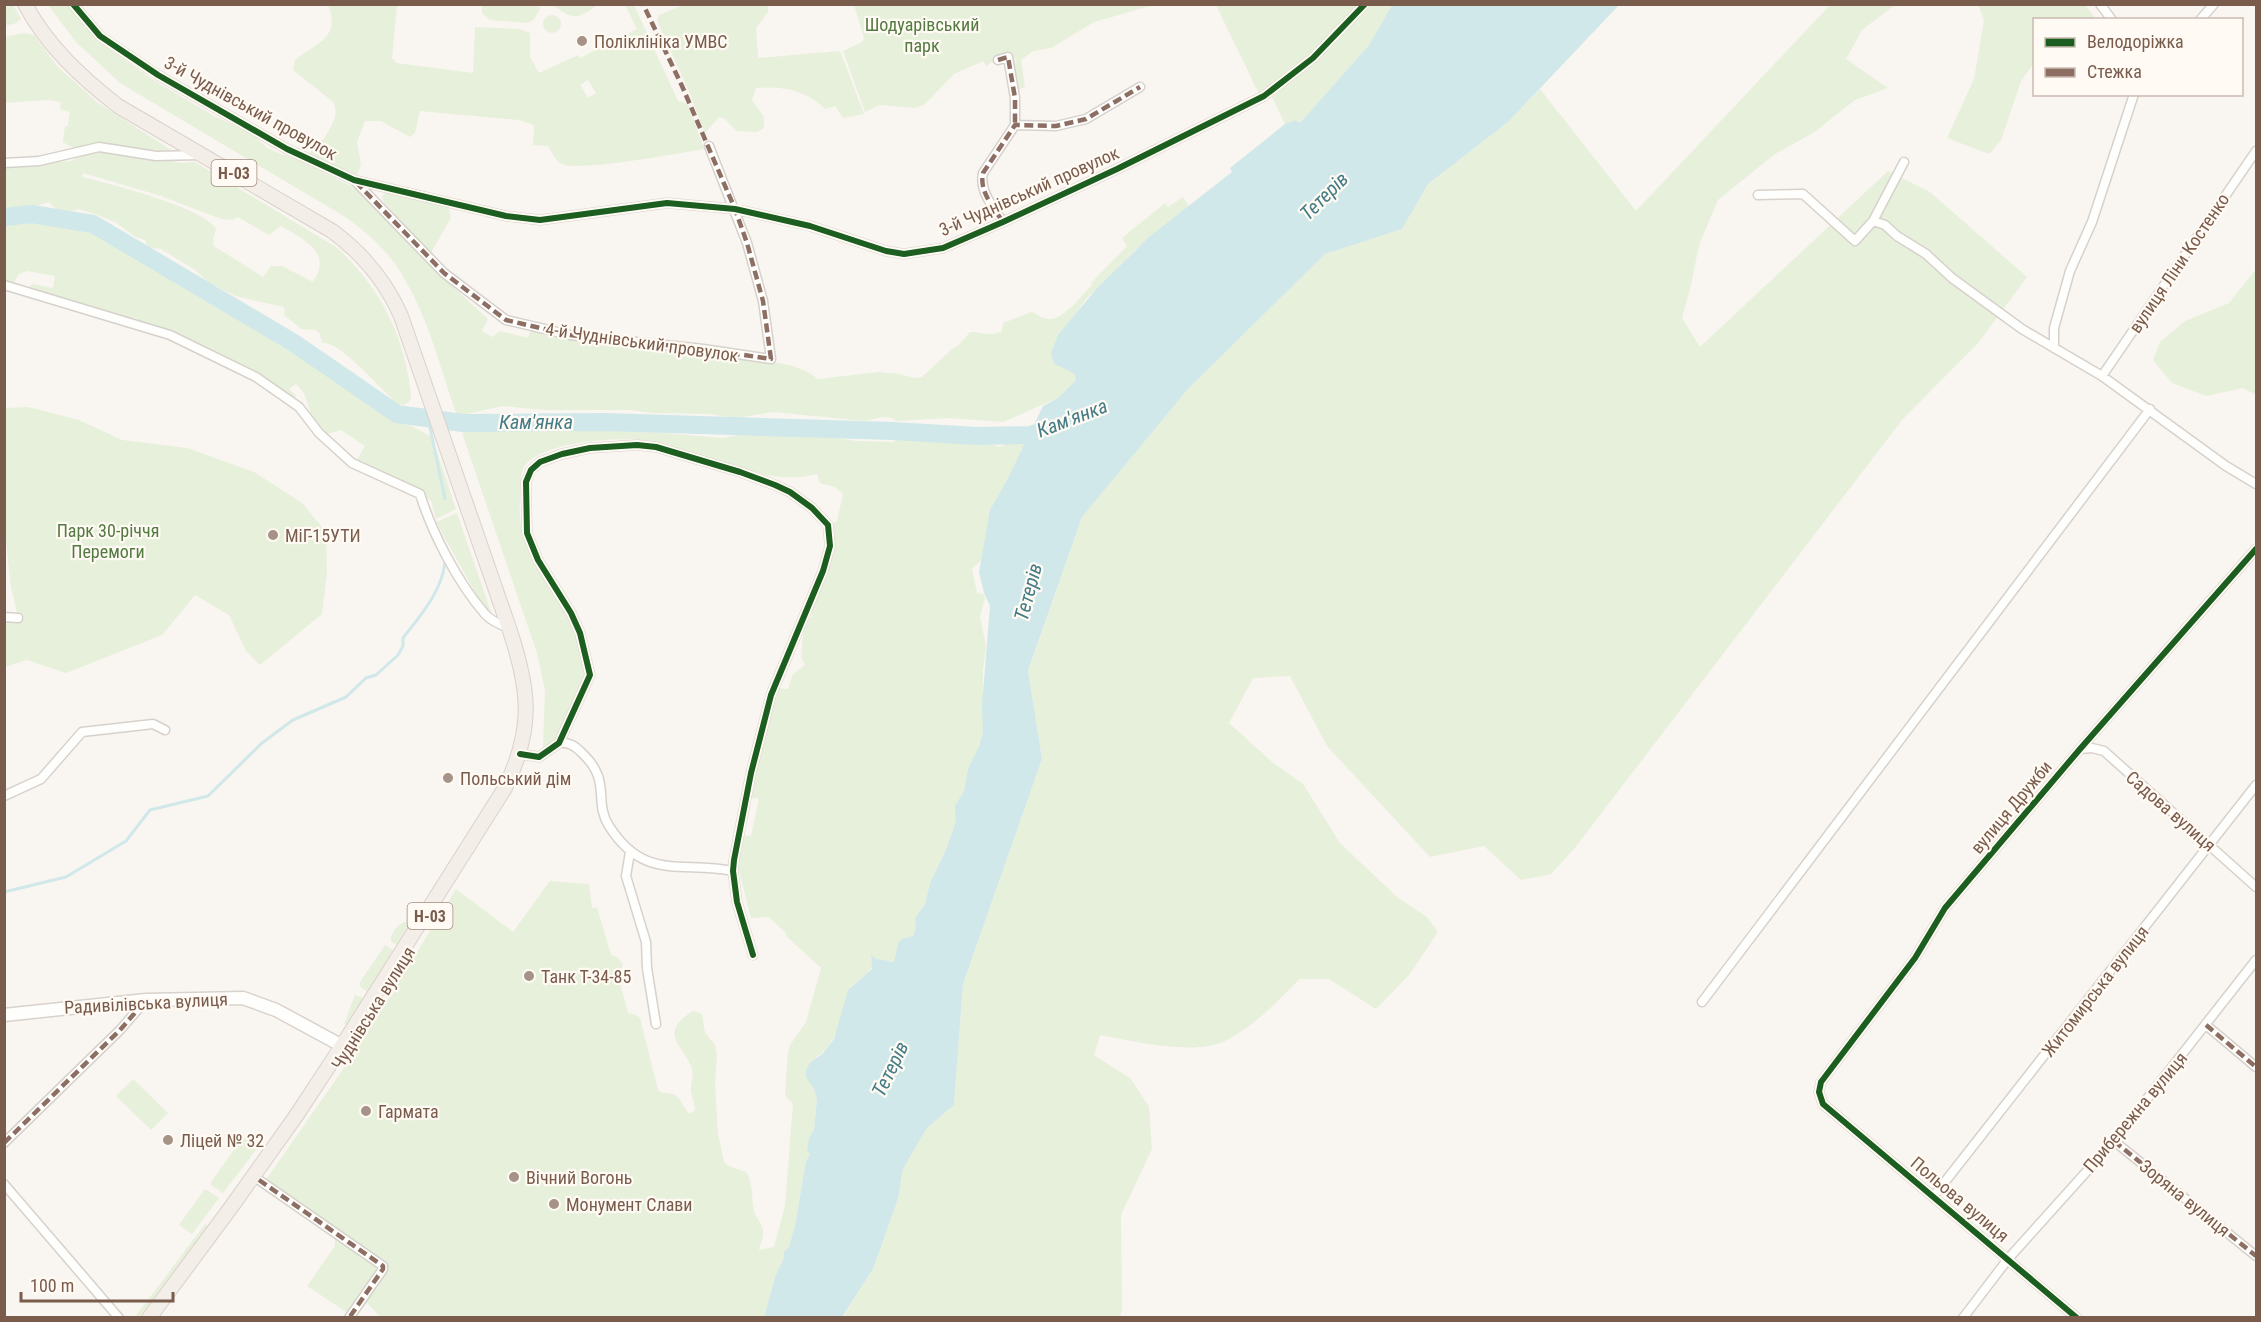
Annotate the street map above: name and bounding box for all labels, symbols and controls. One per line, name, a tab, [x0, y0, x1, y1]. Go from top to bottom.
park label: Шодуарівський парк	[865, 14, 979, 56]
legend	[2033, 18, 2243, 96]
place label: Поліклініка УМВС	[594, 31, 728, 52]
text: Велодоріжка	[2087, 31, 2184, 52]
marker: Поліклініка УМВС	[575, 34, 589, 48]
street label: 3-й Чуднівський провулок	[161, 52, 341, 165]
text: Стежка	[2087, 61, 2142, 82]
street label: 3-й Чуднівський провулок	[936, 142, 1122, 240]
road number: Н-03	[212, 160, 256, 186]
water label: Тетерів	[1295, 167, 1353, 225]
street label: вулиця Ліни Костенко	[2125, 189, 2233, 337]
street label: 4-й Чуднівський провулок	[544, 318, 740, 366]
water label: Кам'янка	[1033, 394, 1111, 442]
water label: Кам'янка	[499, 410, 573, 434]
park label: Парк 30-річчя Перемоги	[57, 520, 159, 562]
place label: МіГ-15УТИ	[285, 525, 361, 546]
marker: МіГ-15УТИ	[266, 528, 280, 542]
water label: Тетерів	[1009, 561, 1047, 623]
street label: вулиця Дружби	[1966, 756, 2056, 858]
street label: Садова вулиця	[2122, 766, 2220, 856]
place label: Польський дім	[460, 768, 571, 789]
marker: Польський дім	[441, 771, 455, 785]
road number: Н-03	[408, 903, 452, 929]
street label: Житомирська вулиця	[2037, 921, 2153, 1061]
street label: Чуднівська вулиця	[327, 943, 419, 1073]
place label: Танк Т-34-85	[541, 966, 632, 987]
marker: Танк Т-34-85	[522, 969, 536, 983]
street label: Радивілівська вулиця	[64, 988, 228, 1018]
water label: Тетерів	[866, 1037, 914, 1101]
street label: Прибережна вулиця	[2079, 1048, 2191, 1176]
place label: Гармата	[378, 1101, 439, 1122]
marker: Гармата	[359, 1104, 373, 1118]
place label: Ліцей № 32	[180, 1130, 264, 1151]
marker: Ліцей № 32	[161, 1133, 175, 1147]
street label: Польова вулиця	[1907, 1152, 2013, 1246]
street label: Зоряна вулиця	[2135, 1155, 2235, 1241]
place label: Вічний Вогонь	[526, 1167, 632, 1188]
marker: Вічний Вогонь	[507, 1170, 521, 1184]
place label: Монумент Слави	[566, 1194, 693, 1215]
marker: Монумент Слави	[547, 1197, 561, 1211]
scale bar	[21, 1265, 172, 1303]
text: 100 m	[30, 1275, 74, 1296]

